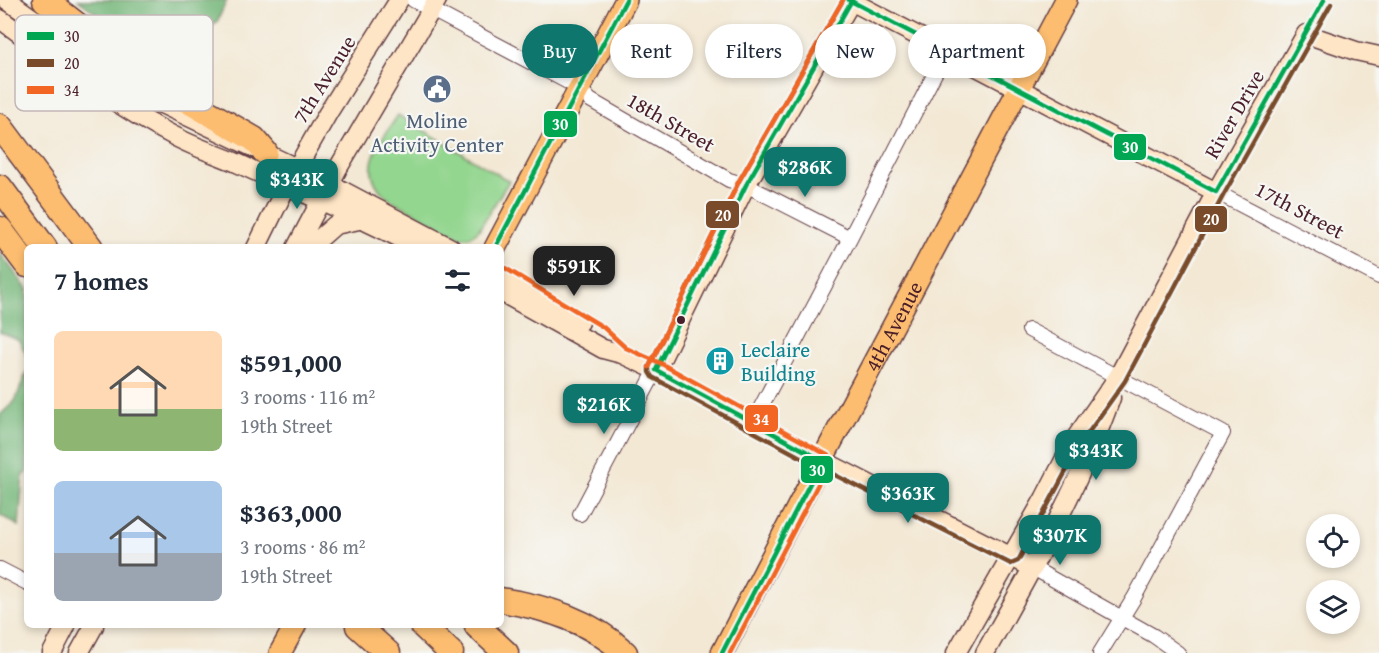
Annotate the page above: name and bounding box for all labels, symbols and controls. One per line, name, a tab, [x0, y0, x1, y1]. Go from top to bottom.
legend	[15, 15, 213, 111]
text: 30	[64, 24, 80, 48]
chip: Buy	[522, 24, 598, 78]
chip: Rent	[610, 24, 693, 78]
chip: Filters	[705, 24, 803, 78]
chip: New	[815, 24, 896, 78]
chip: Apartment	[908, 24, 1046, 78]
street label: 7th Avenue	[285, 29, 363, 129]
text: 20	[64, 51, 80, 75]
street label: River Drive	[1196, 64, 1272, 164]
public building icon: Moline Activity Center	[421, 73, 453, 105]
text: 34	[64, 78, 80, 102]
street label: 18th Street	[621, 84, 721, 160]
place label: Moline Activity Center	[370, 105, 504, 160]
line badge: 30	[543, 110, 578, 138]
text: 30	[552, 112, 568, 136]
line badge: 30	[1113, 133, 1147, 161]
text: 30	[1122, 135, 1138, 159]
pin: $286K	[763, 147, 847, 198]
text: $286K	[778, 152, 832, 181]
pin: $343K	[255, 159, 339, 210]
text: $343K	[270, 164, 324, 193]
street label: 17th Street	[1250, 174, 1351, 247]
line badge: 20	[705, 200, 740, 229]
text: 20	[715, 203, 731, 227]
line badge: 20	[1194, 205, 1228, 233]
text: 20	[1203, 207, 1219, 231]
pin: $591K	[532, 246, 616, 297]
text: $591K	[547, 251, 601, 280]
text: 7 homes	[54, 261, 149, 300]
icon: filters	[441, 264, 474, 297]
street label: 4th Avenue	[856, 275, 930, 377]
unlabelled marker	[675, 314, 687, 326]
place label: Leclaire Building	[741, 334, 816, 389]
text: $591,000	[240, 343, 342, 382]
building icon: Leclaire Building	[704, 345, 736, 377]
icon: home	[102, 355, 174, 427]
text: 3 rooms · 116 m²	[240, 382, 375, 411]
pin: $216K	[562, 384, 646, 435]
text: $216K	[577, 389, 631, 418]
line badge: 34	[744, 404, 779, 433]
text: 34	[753, 407, 769, 431]
text: 19th Street	[240, 411, 333, 440]
pin: $343K	[1054, 430, 1138, 481]
text: $343K	[1069, 435, 1123, 464]
line badge: 30	[800, 455, 834, 484]
text: 30	[809, 458, 825, 482]
pin: $363K	[866, 473, 950, 524]
text: $363K	[881, 478, 935, 507]
text: $363,000	[240, 493, 342, 532]
icon: home	[102, 505, 174, 577]
map controls	[1306, 514, 1360, 634]
button: locate	[1306, 514, 1360, 568]
pin: $307K	[1018, 515, 1102, 566]
text: $307K	[1033, 520, 1087, 549]
text: 3 rooms · 86 m²	[240, 532, 366, 561]
text: 19th Street	[240, 561, 333, 590]
button: layers	[1306, 580, 1360, 634]

